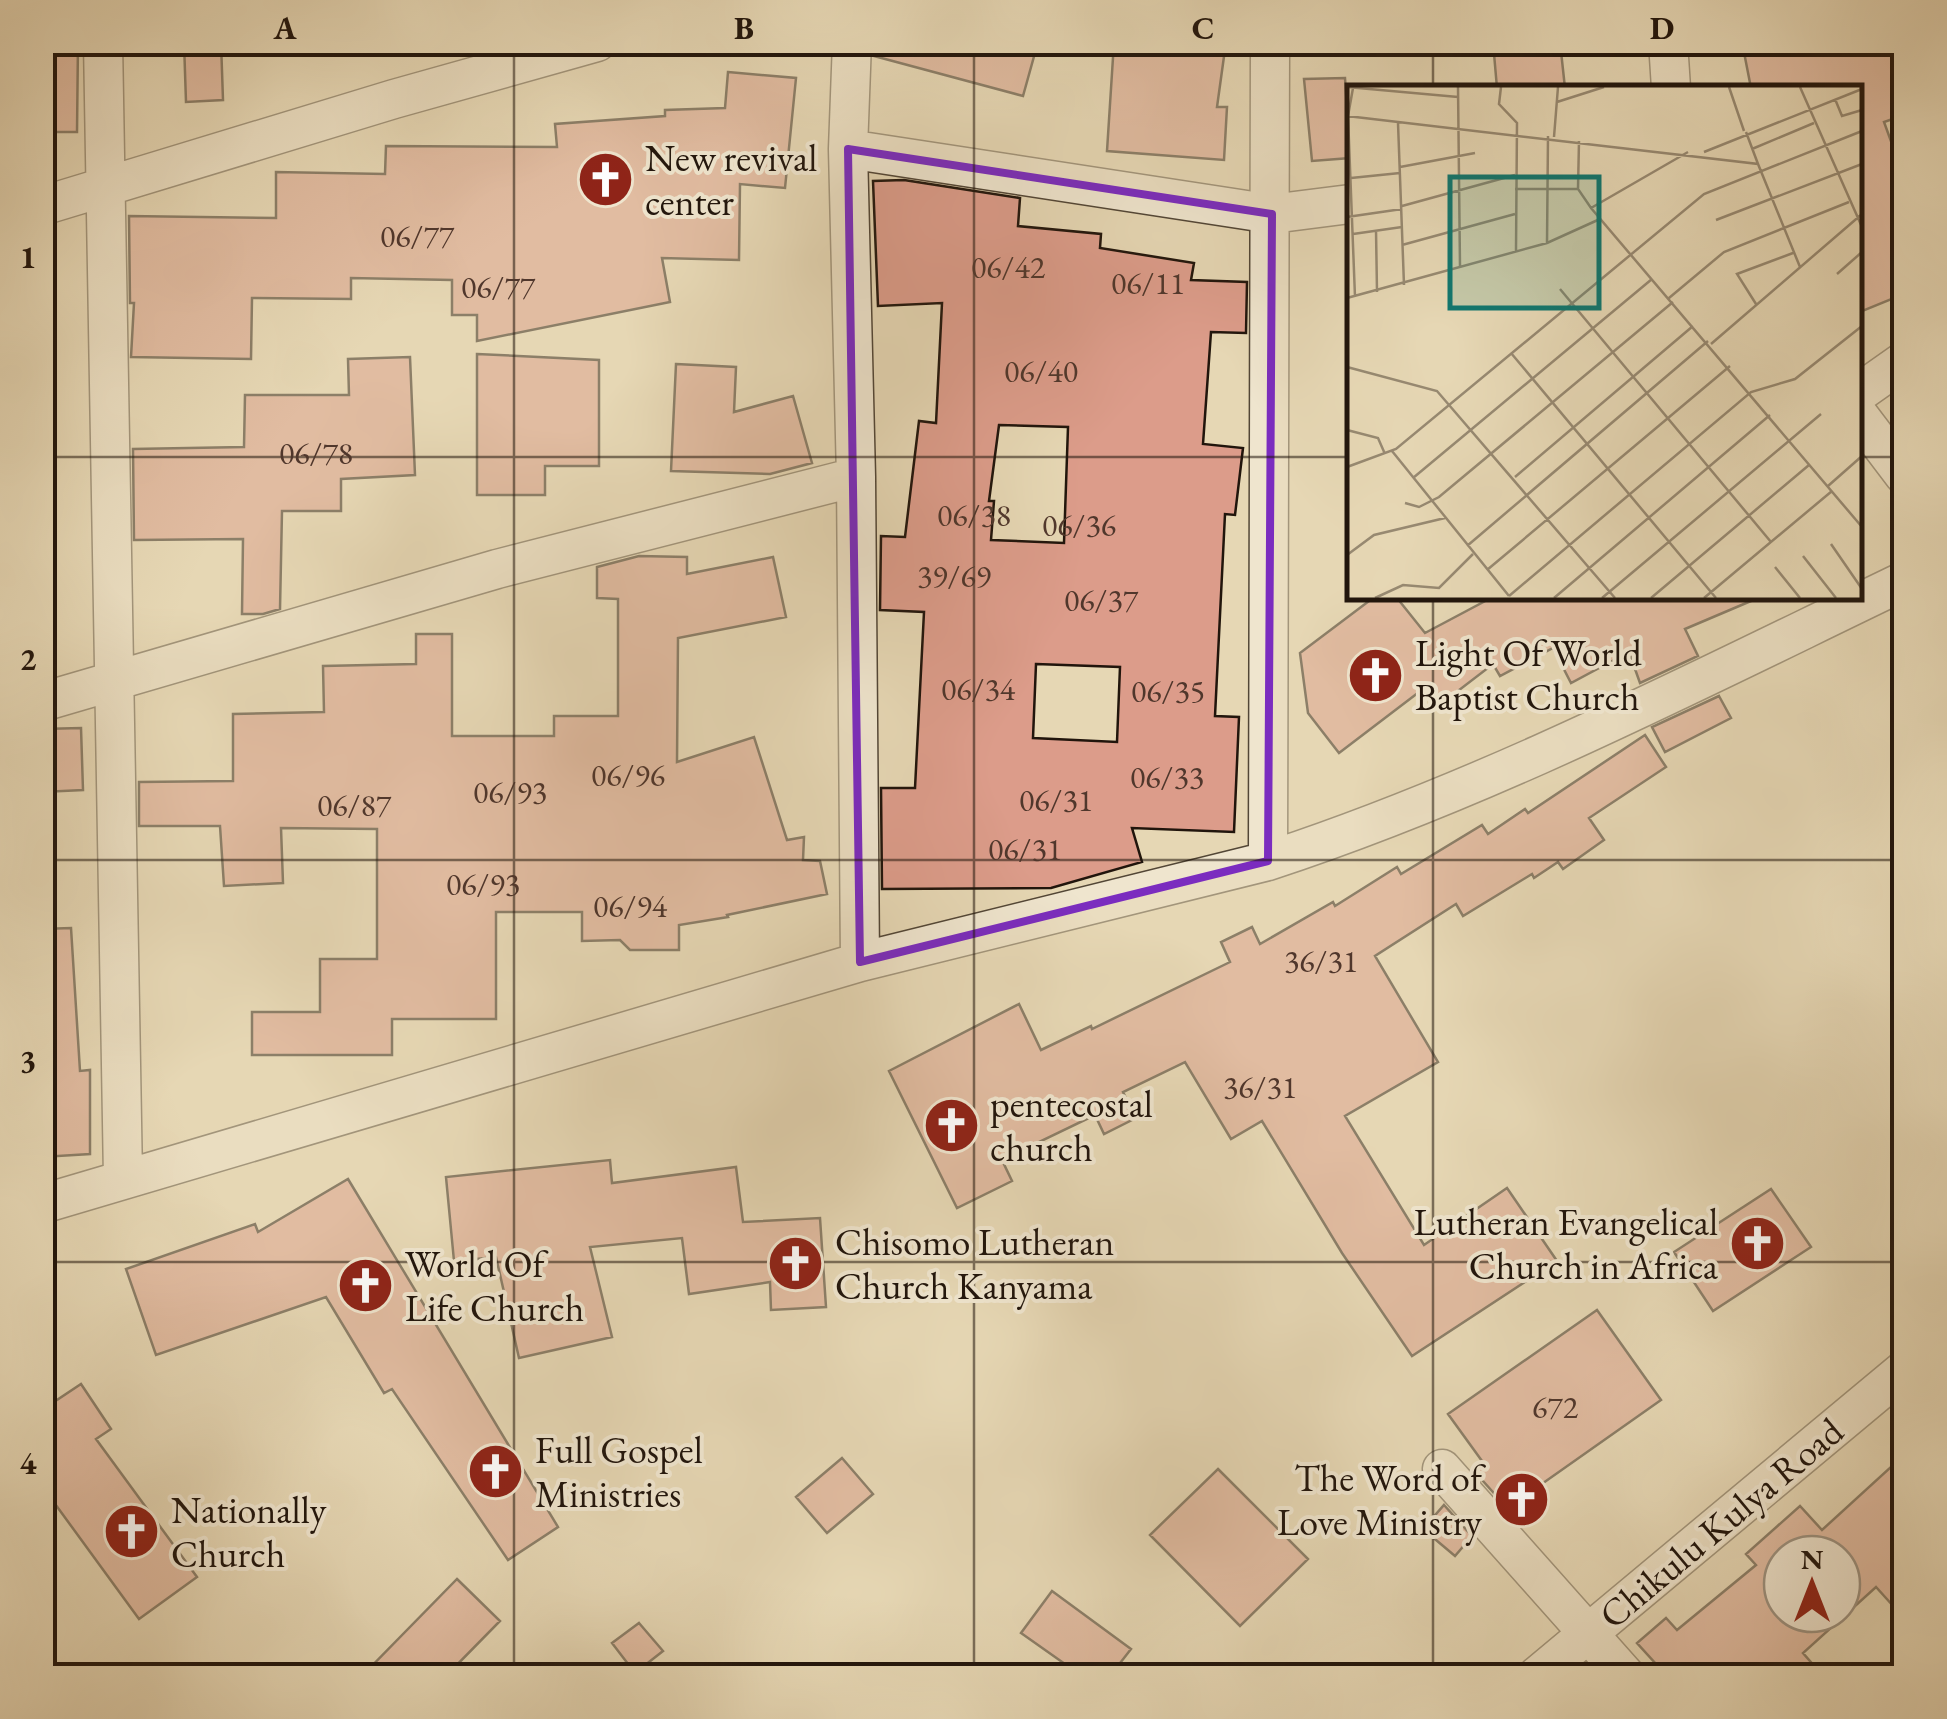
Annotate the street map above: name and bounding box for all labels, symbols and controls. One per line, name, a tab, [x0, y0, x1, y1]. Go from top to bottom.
text: A	[272, 7, 297, 49]
text: B	[734, 7, 754, 49]
text: C	[1192, 7, 1214, 49]
text: D	[1650, 7, 1674, 49]
inset map	[1347, 85, 1862, 600]
place label: New revival center	[645, 133, 817, 226]
church icon: New revival center	[576, 150, 636, 210]
house number: 06/77	[380, 215, 455, 257]
text: 1	[20, 236, 36, 278]
house number: 06/42	[971, 246, 1046, 288]
house number: 06/11	[1111, 262, 1185, 304]
house number: 06/77	[461, 266, 536, 308]
house number: 06/40	[1004, 350, 1078, 392]
house number: 06/78	[279, 432, 353, 474]
house number: 06/38	[937, 494, 1011, 536]
house number: 06/36	[1042, 504, 1116, 546]
house number: 39/69	[917, 555, 991, 597]
house number: 06/37	[1064, 579, 1139, 621]
place label: Light Of World Baptist Church	[1415, 628, 1642, 721]
text: 2	[20, 638, 37, 680]
church icon: Light Of World Baptist Church	[1346, 645, 1406, 705]
house number: 06/34	[941, 668, 1016, 710]
house number: 06/35	[1131, 670, 1205, 712]
house number: 06/96	[591, 754, 665, 796]
house number: 06/33	[1130, 756, 1204, 798]
house number: 06/93	[473, 771, 547, 813]
house number: 06/31	[1019, 779, 1093, 821]
house number: 06/87	[317, 784, 392, 826]
house number: 06/31	[988, 828, 1062, 870]
house number: 06/93	[446, 863, 520, 905]
house number: 06/94	[593, 885, 668, 927]
house number: 36/31	[1284, 940, 1358, 982]
text: 3	[20, 1040, 36, 1082]
house number: 36/31	[1223, 1066, 1297, 1108]
place label: pentecostal church	[990, 1079, 1153, 1172]
church icon: pentecostal church	[921, 1096, 981, 1156]
place label: Lutheran Evangelical Church in Africa	[1413, 1197, 1719, 1290]
church icon: Lutheran Evangelical Church in Africa	[1727, 1214, 1787, 1274]
place label: Chisomo Lutheran Church Kanyama	[835, 1217, 1114, 1310]
church icon: Chisomo Lutheran Church Kanyama	[766, 1234, 826, 1294]
place label: World Of Life Church	[405, 1239, 584, 1332]
church icon: World Of Life Church	[336, 1256, 396, 1316]
house number: 672	[1532, 1386, 1579, 1428]
street label: Chikulu Kulya Road	[1589, 1406, 1853, 1639]
place label: Full Gospel Ministries	[535, 1425, 703, 1518]
text: 4	[20, 1442, 38, 1484]
church icon: Full Gospel Ministries	[466, 1442, 526, 1502]
place label: The Word of Love Ministry	[1277, 1453, 1486, 1546]
church icon: The Word of Love Ministry	[1491, 1470, 1551, 1530]
place label: Nationally Church	[171, 1485, 327, 1578]
church icon: Nationally Church	[102, 1502, 162, 1562]
north arrow	[1762, 1534, 1862, 1634]
text: N	[1801, 1541, 1824, 1577]

